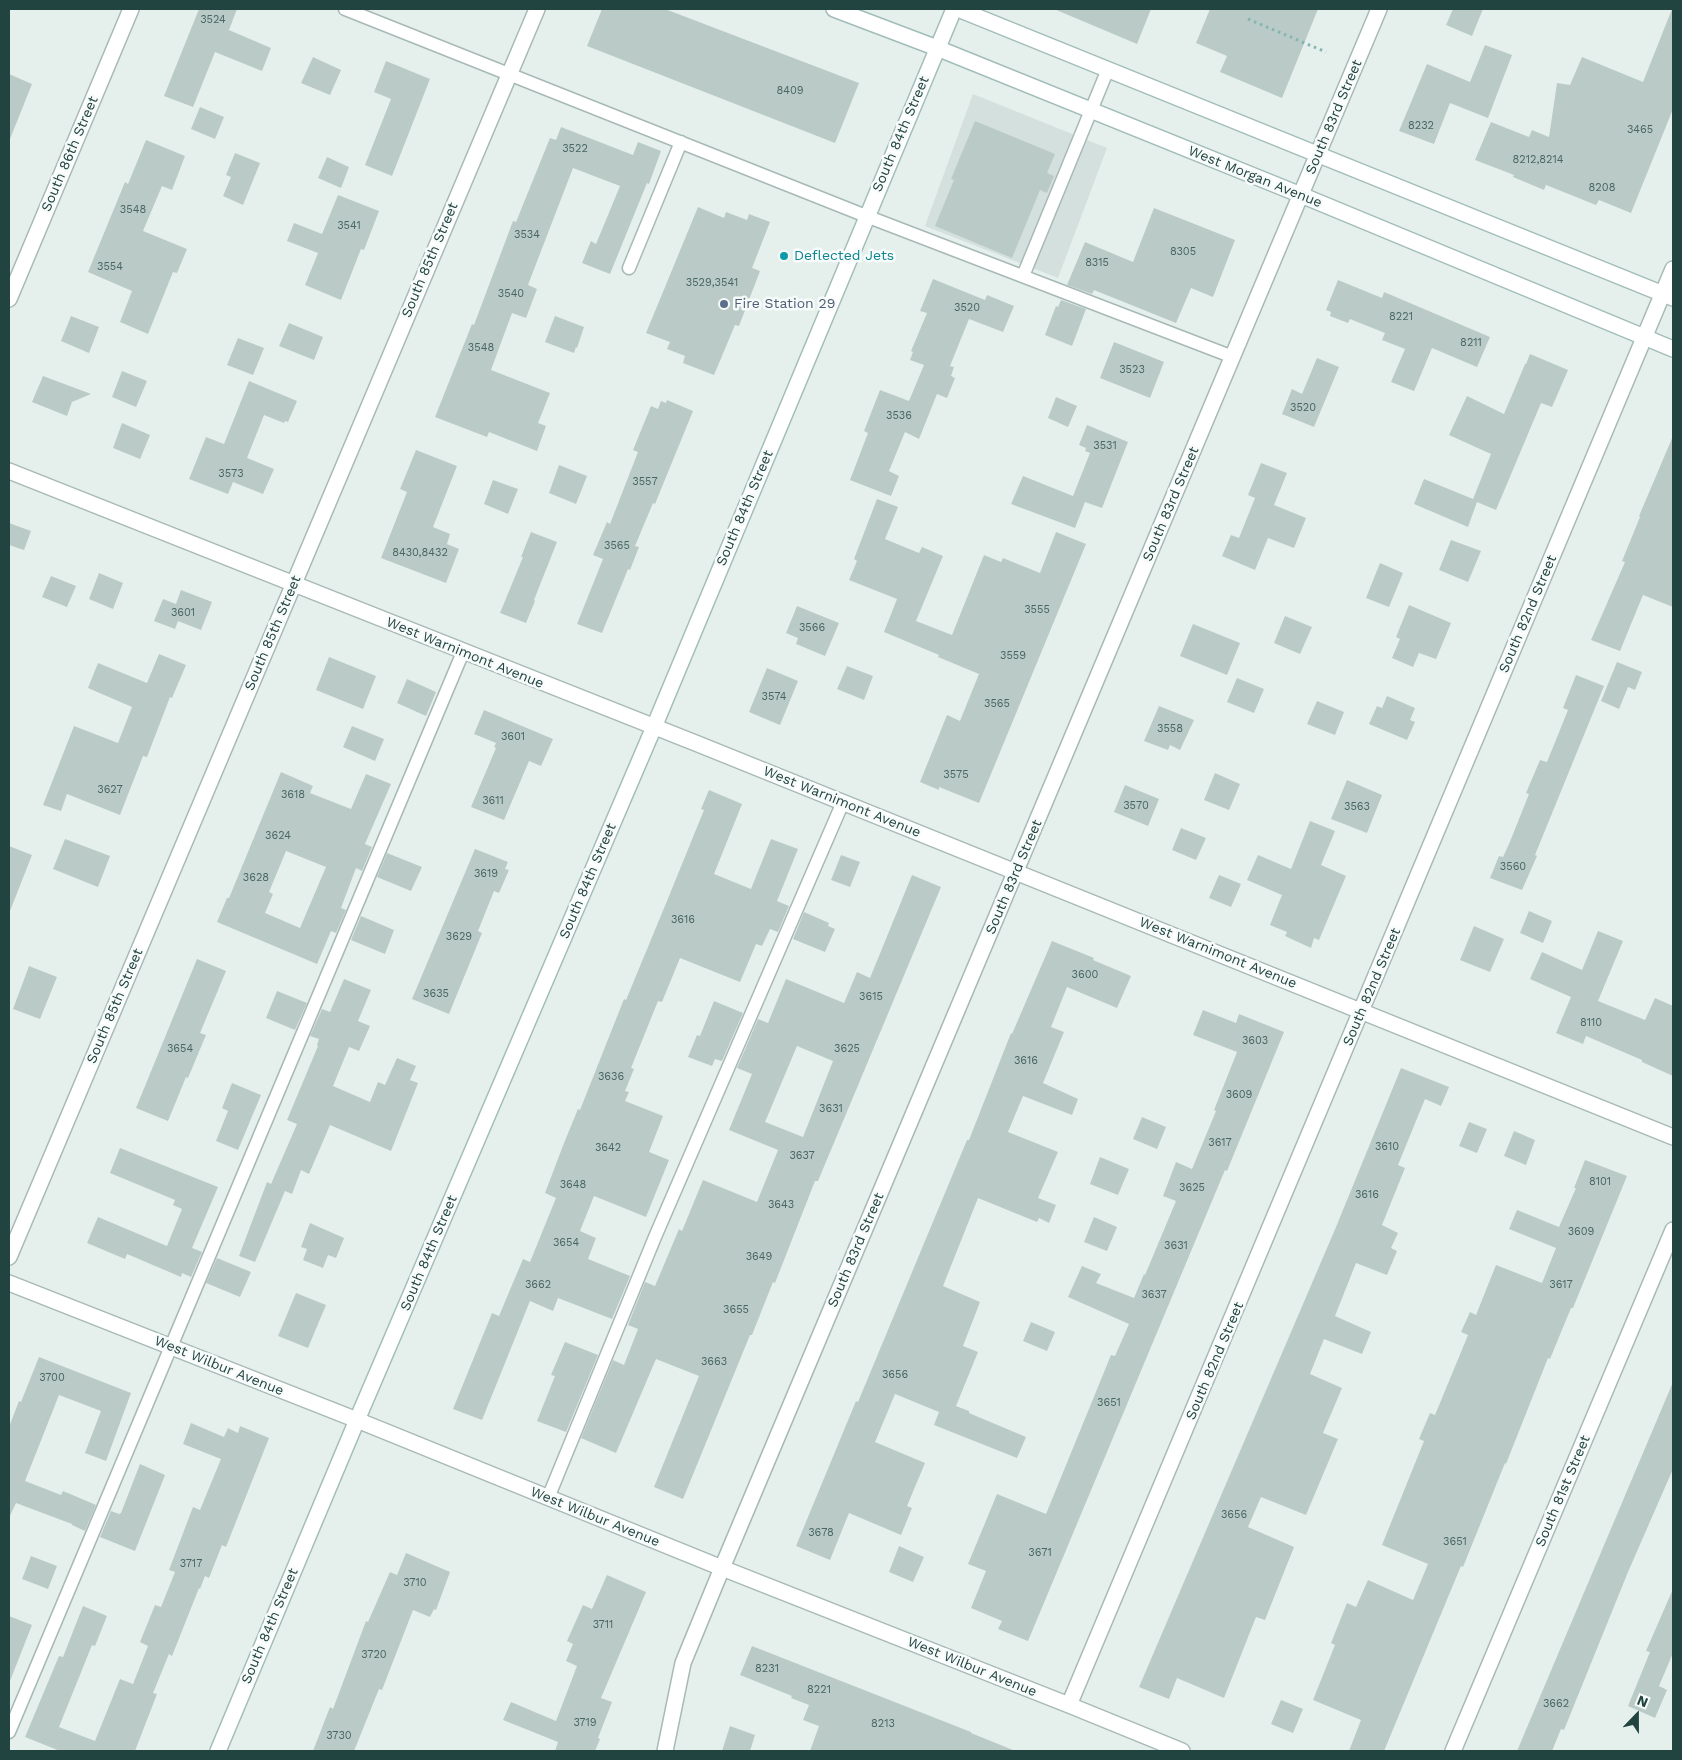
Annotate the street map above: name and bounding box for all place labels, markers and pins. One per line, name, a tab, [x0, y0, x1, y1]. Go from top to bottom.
place label: Deflected Jets	[794, 248, 894, 264]
marker: Deflected Jets	[778, 250, 790, 262]
place label: Fire Station 29	[734, 296, 835, 312]
marker: Fire Station 29	[718, 298, 730, 310]

